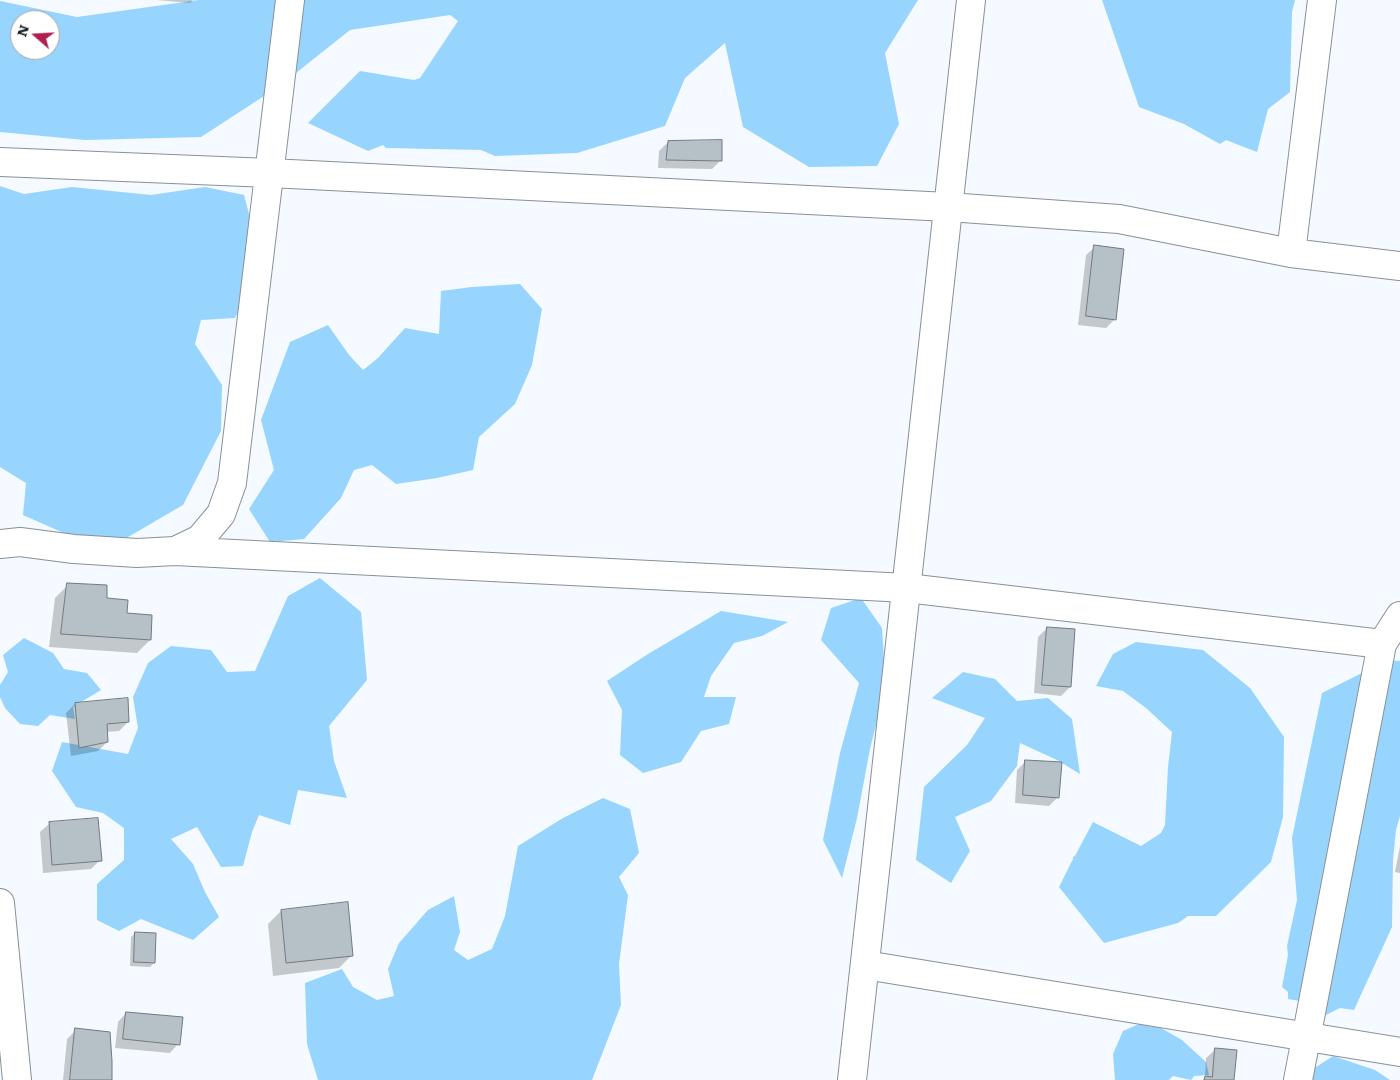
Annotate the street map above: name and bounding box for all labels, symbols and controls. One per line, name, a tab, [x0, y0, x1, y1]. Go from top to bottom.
north arrow	[10, 10, 60, 60]
text: N	[10, 22, 33, 39]

